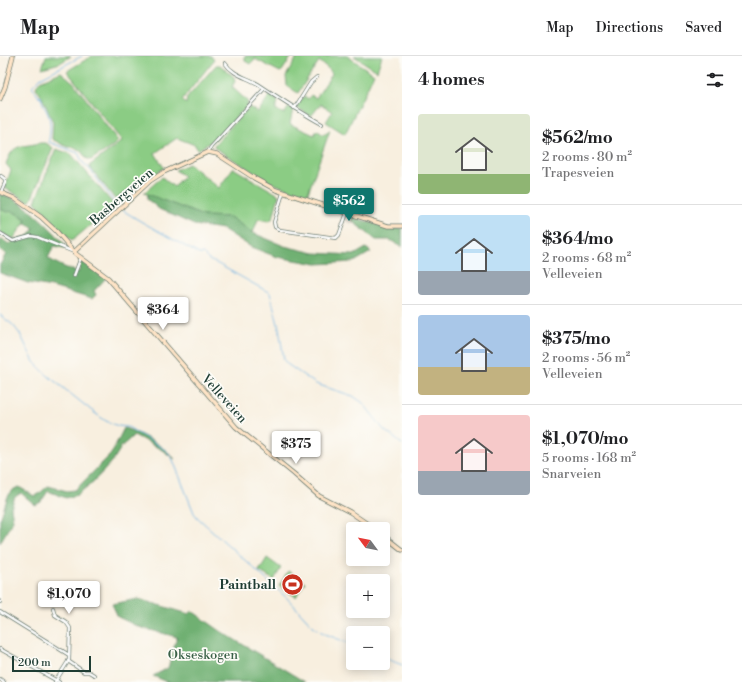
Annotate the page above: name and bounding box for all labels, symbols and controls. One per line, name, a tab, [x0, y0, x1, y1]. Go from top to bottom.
text: Map	[20, 16, 60, 40]
text: Map	[546, 19, 574, 37]
text: Directions	[596, 19, 663, 37]
text: Saved	[685, 19, 722, 37]
text: 4 homes	[418, 69, 485, 91]
icon: filters	[704, 69, 726, 91]
text: $562/mo	[542, 127, 613, 149]
icon: home	[450, 130, 498, 178]
text: 2 rooms · 80 m²	[542, 149, 632, 165]
street label: Basbergveien	[86, 165, 157, 229]
text: Trapesveien	[542, 165, 614, 181]
pin: $562	[325, 188, 373, 222]
text: $562	[333, 193, 365, 209]
text: $364/mo	[542, 228, 614, 250]
icon: home	[450, 231, 498, 279]
text: 2 rooms · 68 m²	[542, 250, 631, 266]
text: Velleveien	[542, 266, 602, 282]
pin: $364	[139, 297, 187, 331]
text: $364	[147, 302, 179, 318]
text: $375/mo	[542, 328, 611, 350]
icon: home	[450, 331, 498, 379]
text: 2 rooms · 56 m²	[542, 350, 630, 366]
text: Velleveien	[542, 366, 602, 382]
street label: Velleveien	[197, 370, 251, 427]
text: $1,070/mo	[542, 428, 628, 450]
pin: $375	[272, 431, 320, 465]
icon: home	[450, 431, 498, 479]
text: $375	[281, 436, 311, 452]
text: 5 rooms · 168 m²	[542, 450, 636, 466]
text: Snarveien	[542, 466, 601, 482]
north arrow	[346, 522, 390, 566]
map controls	[346, 522, 390, 670]
sports icon: Paintball	[279, 571, 305, 597]
button: +	[346, 574, 390, 618]
place label: Paintball	[220, 577, 277, 593]
pin: $1,070	[36, 581, 102, 615]
text: $1,070	[47, 586, 91, 602]
button: −	[346, 626, 390, 670]
park label: Okseskogen	[168, 647, 238, 663]
scale bar	[12, 654, 91, 673]
text: 200 m	[18, 656, 51, 670]

